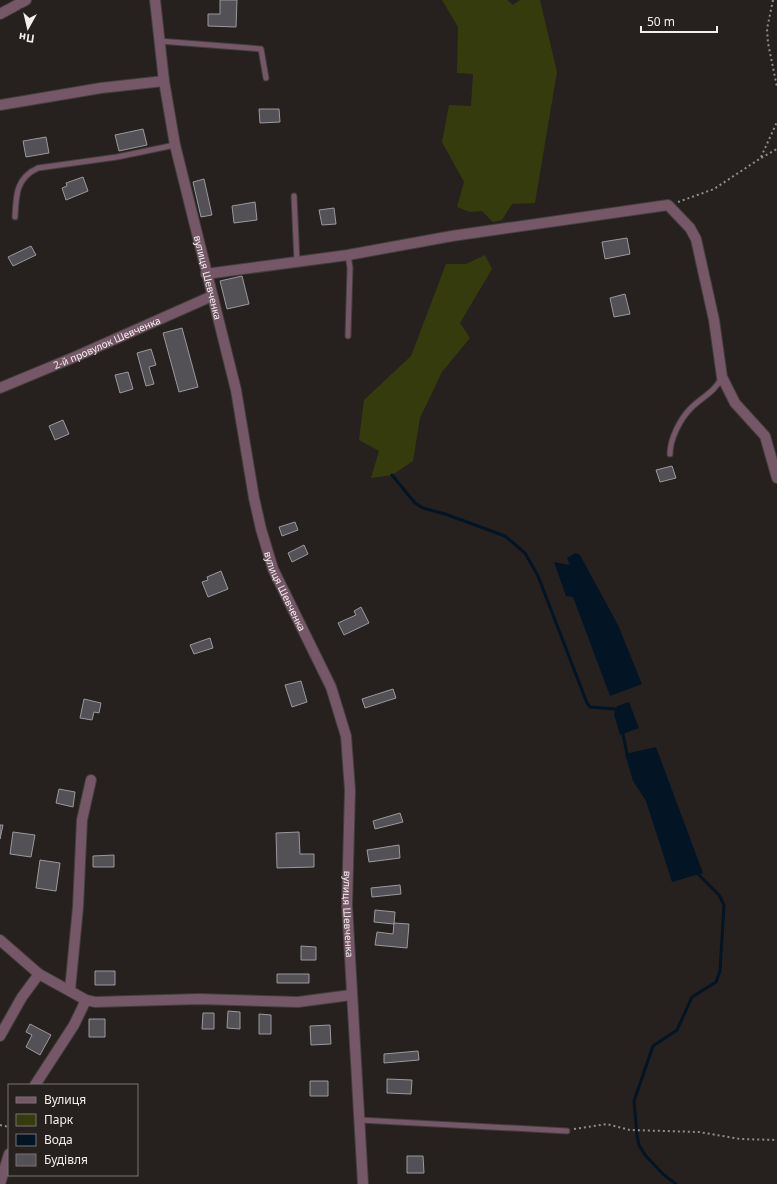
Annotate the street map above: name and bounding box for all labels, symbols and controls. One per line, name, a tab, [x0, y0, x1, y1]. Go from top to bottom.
north arrow	[8, 8, 48, 48]
scale bar	[641, 8, 717, 34]
text: 50 m	[647, 13, 675, 30]
text: Пн	[18, 30, 35, 47]
street label: вулиця Шевченка	[191, 234, 225, 321]
street label: 2-й провулок Шевченка	[51, 313, 162, 372]
street label: вулиця Шевченка	[261, 550, 309, 633]
street label: вулиця Шевченка	[340, 871, 357, 958]
legend	[8, 1084, 138, 1176]
text: Вулиця	[44, 1091, 86, 1108]
text: Парк	[44, 1111, 74, 1128]
text: Вода	[44, 1131, 73, 1148]
text: Будівля	[44, 1151, 88, 1168]

